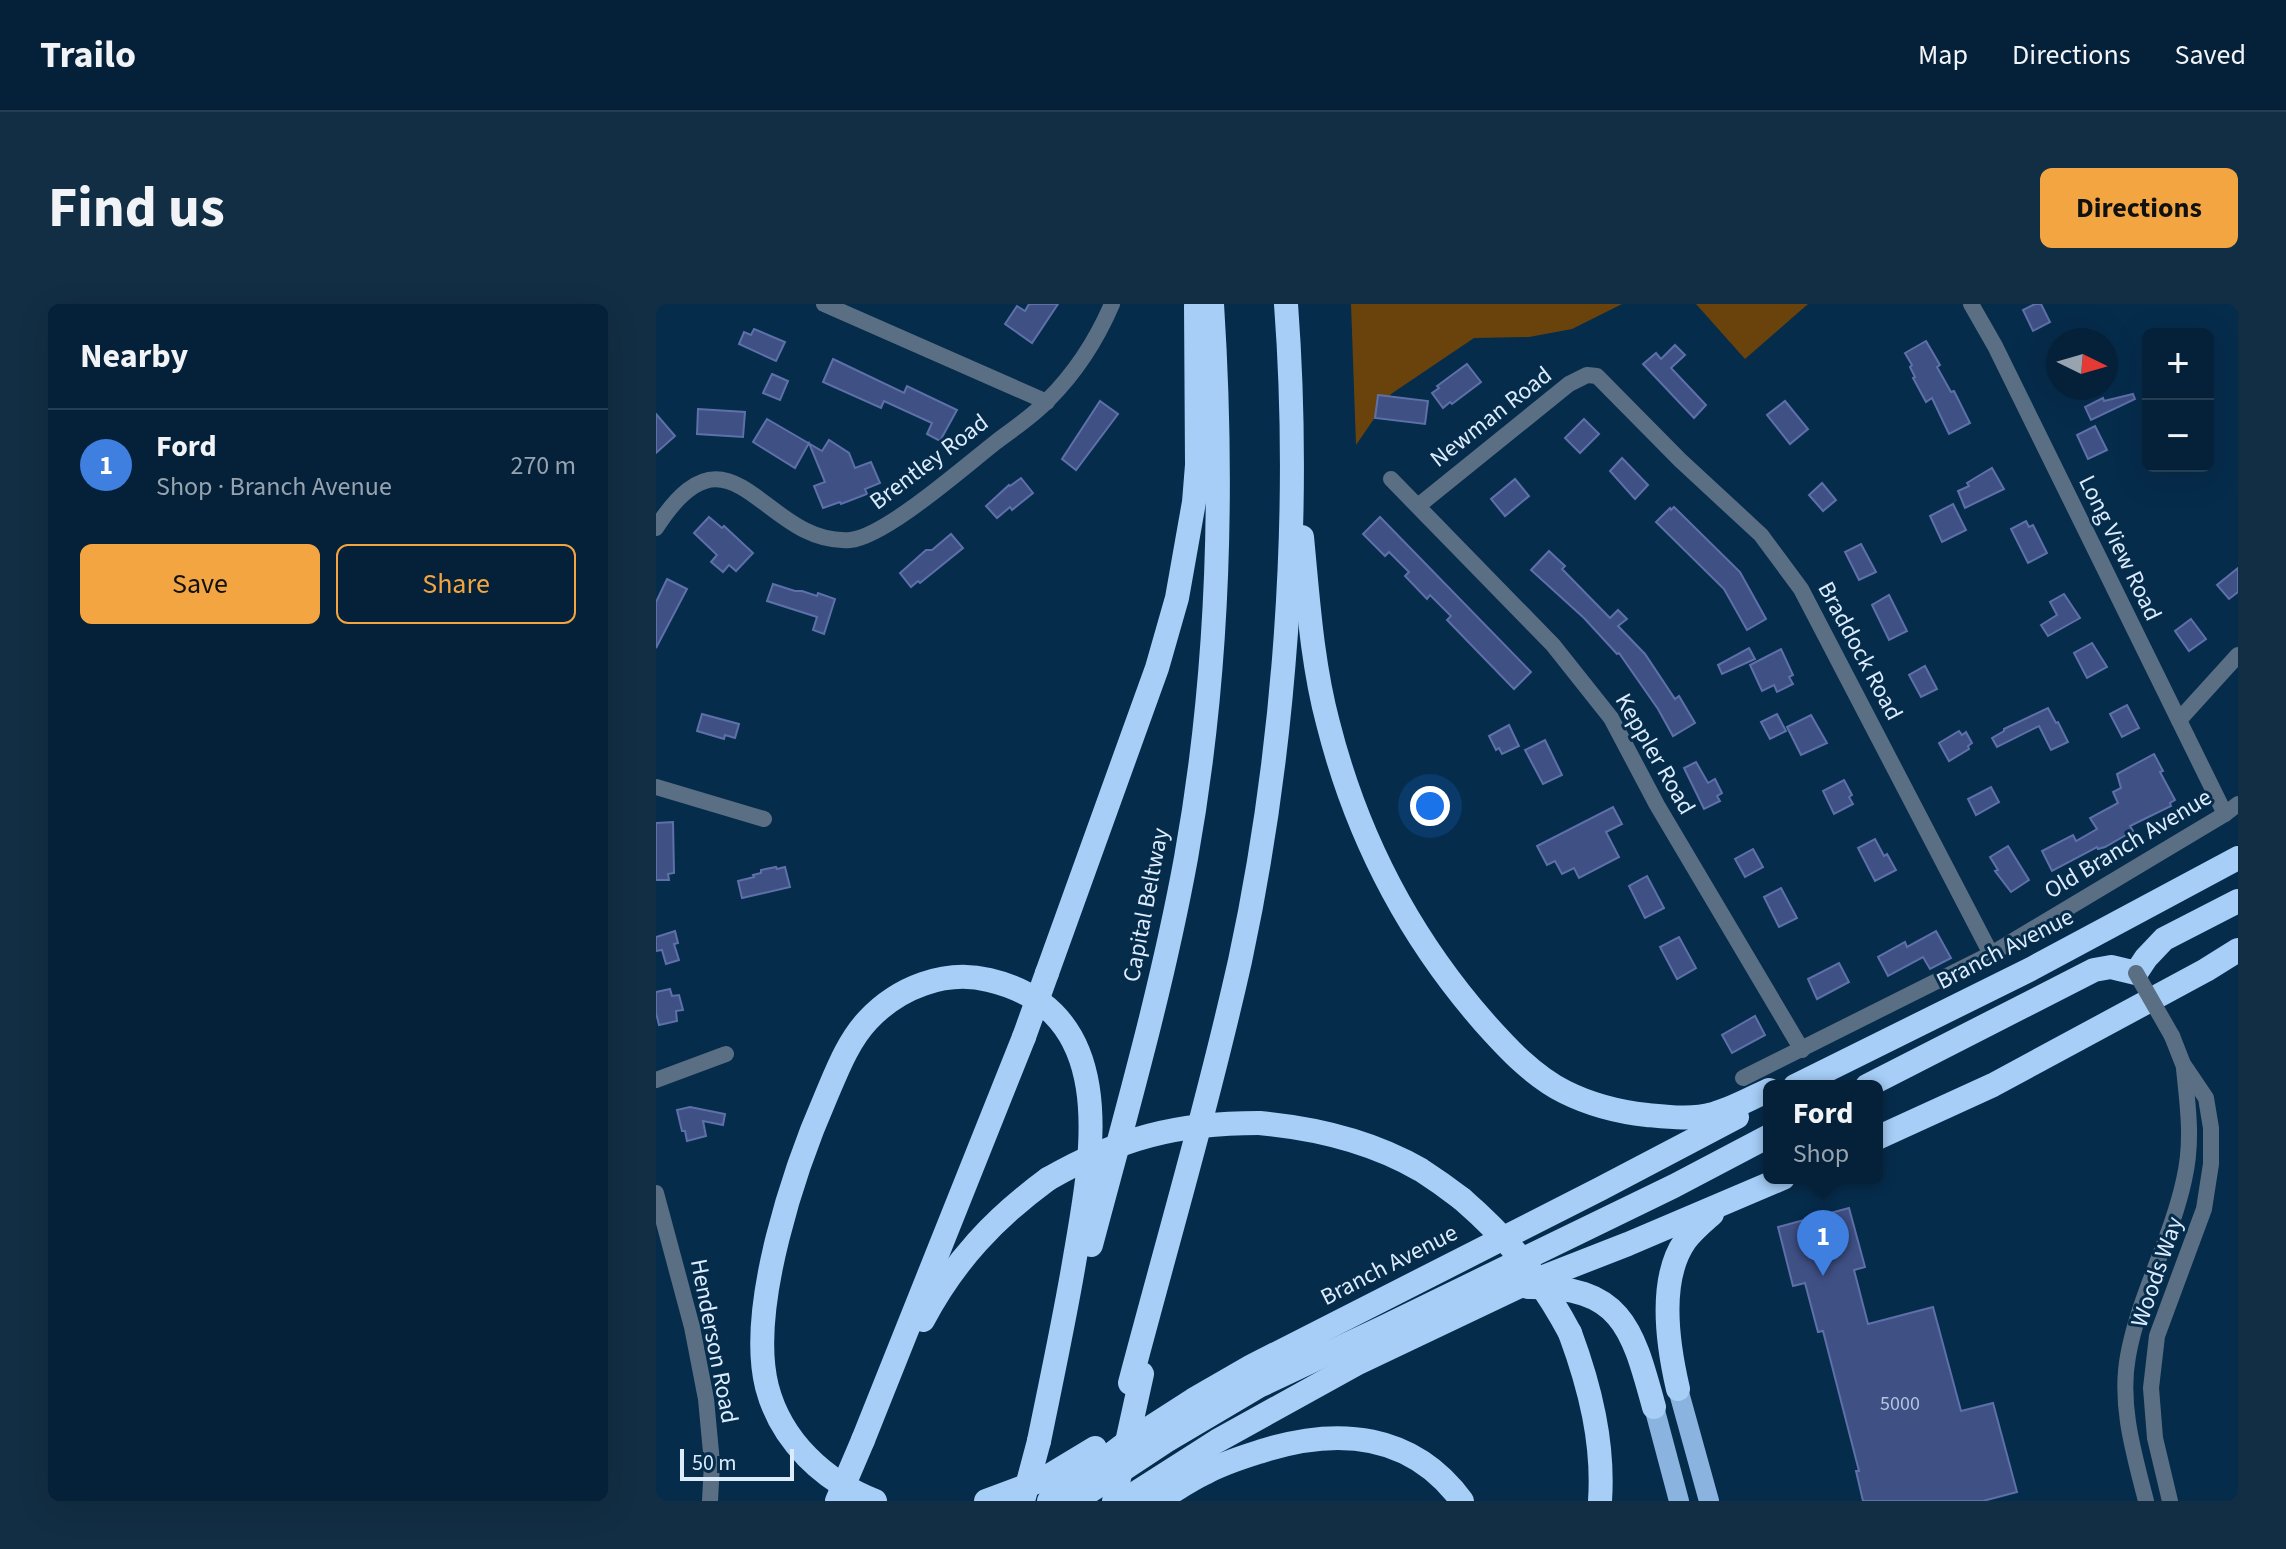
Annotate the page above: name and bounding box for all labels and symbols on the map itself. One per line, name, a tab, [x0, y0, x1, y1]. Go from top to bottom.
north arrow	[2046, 328, 2118, 400]
street label: Newman Road	[1423, 358, 1559, 476]
street label: Brentley Road	[862, 406, 996, 518]
street label: Long View Road	[2070, 469, 2170, 627]
street label: Braddock Road	[1809, 575, 1911, 727]
street label: Keppler Road	[1606, 687, 1704, 821]
street label: Old Branch Avenue	[2038, 780, 2218, 908]
your location	[1410, 786, 1450, 826]
street label: Capital Beltway	[1114, 825, 1178, 985]
street label: Branch Avenue	[1930, 899, 2080, 999]
pin: 1	[1797, 1210, 1849, 1276]
street label: Woods Way	[2122, 1212, 2192, 1332]
street label: Branch Avenue	[1314, 1215, 1464, 1315]
street label: Henderson Road	[681, 1256, 747, 1426]
house number: 5000	[1880, 1390, 1920, 1418]
scale bar	[680, 1445, 794, 1481]

